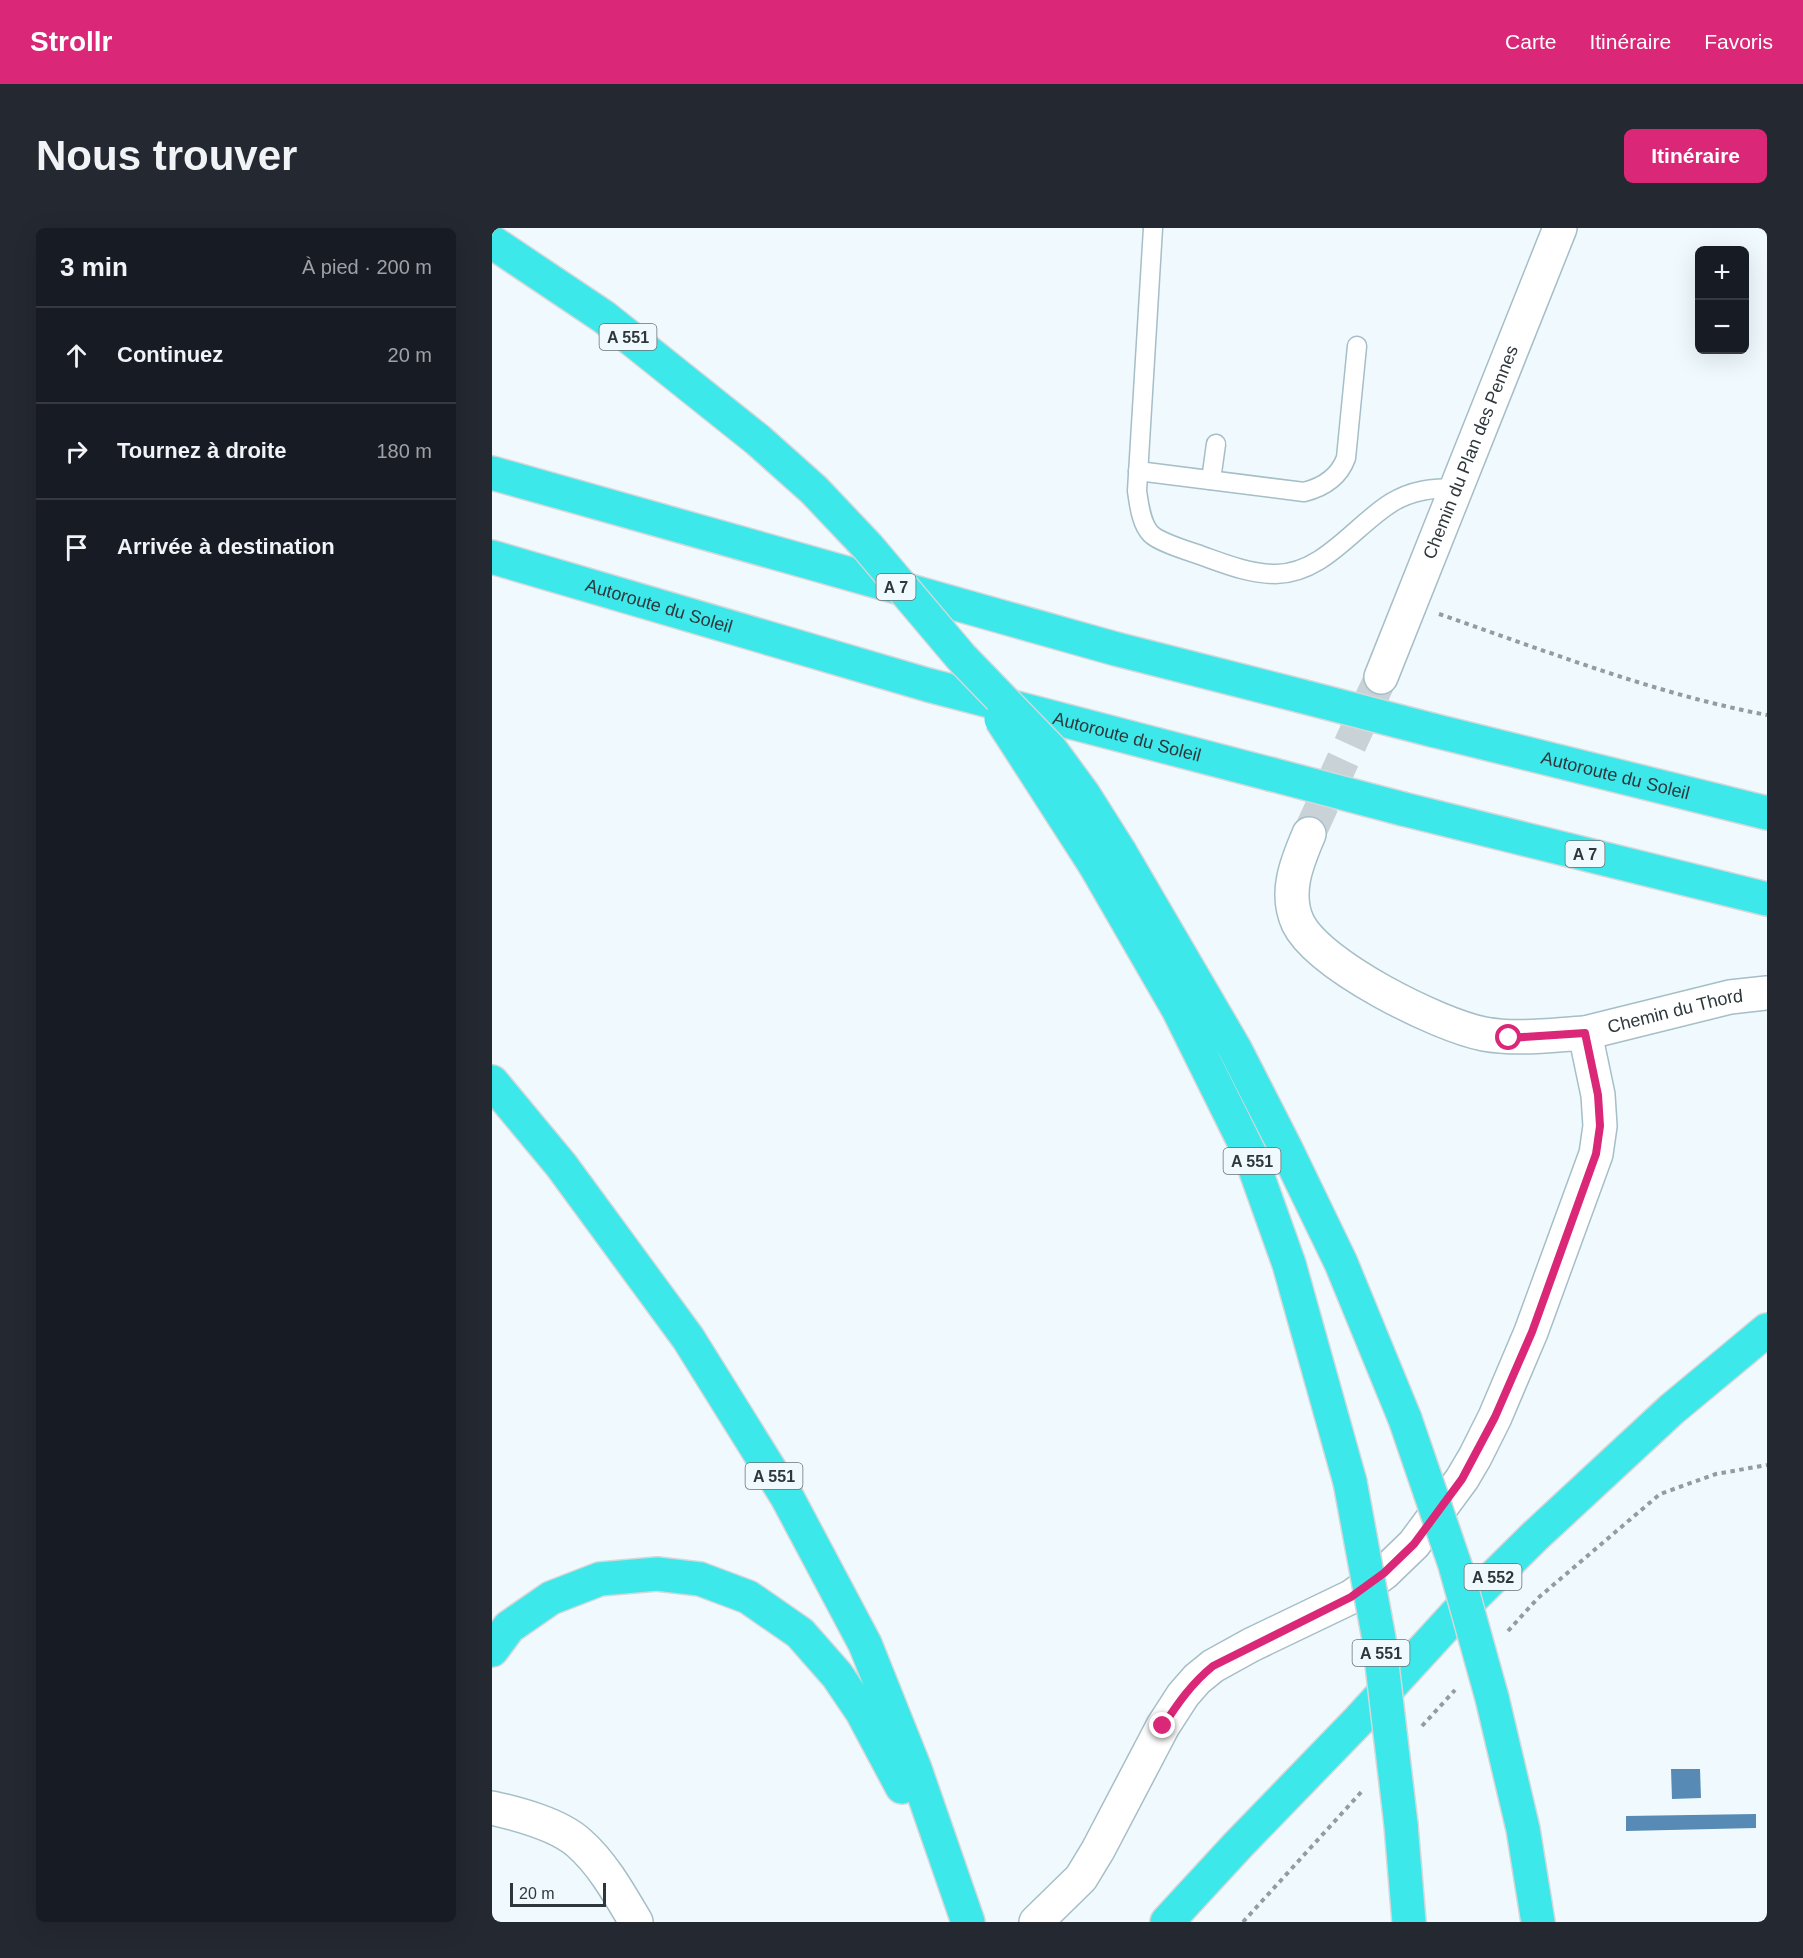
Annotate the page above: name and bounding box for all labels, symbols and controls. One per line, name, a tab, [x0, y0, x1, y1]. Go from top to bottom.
text: Strollr	[30, 26, 112, 57]
text: Carte	[1505, 30, 1556, 53]
text: Itinéraire	[1589, 30, 1671, 53]
text: Favoris	[1704, 30, 1773, 53]
button: Itinéraire	[1624, 129, 1767, 183]
text: Nous trouver	[36, 132, 297, 179]
map controls	[1695, 246, 1749, 354]
button: +	[1695, 246, 1749, 300]
text: 3 min	[60, 252, 128, 282]
text: À pied · 200 m	[302, 256, 432, 278]
button: −	[1695, 300, 1749, 354]
road number: A 551	[600, 324, 656, 350]
icon: ahead	[60, 339, 93, 372]
text: Continuez	[117, 342, 223, 367]
street label: Chemin du Plan des Pennes	[1419, 342, 1522, 562]
text: 20 m	[388, 344, 432, 366]
icon: right	[60, 435, 93, 468]
text: Tournez à droite	[117, 438, 287, 463]
text: 180 m	[376, 440, 432, 462]
icon: arrive	[60, 531, 93, 564]
text: Arrivée à destination	[117, 534, 335, 559]
road number: A 7	[876, 574, 916, 600]
street label: Autoroute du Soleil	[583, 575, 735, 637]
street label: Autoroute du Soleil	[1051, 708, 1203, 766]
street label: Autoroute du Soleil	[1539, 747, 1692, 803]
road number: A 7	[1566, 841, 1604, 867]
street label: Chemin du Thord	[1605, 986, 1744, 1037]
route start	[1495, 1024, 1521, 1050]
road number: A 551	[1224, 1148, 1281, 1174]
road number: A 551	[746, 1463, 802, 1489]
road number: A 552	[1464, 1564, 1522, 1590]
road number: A 551	[1352, 1640, 1410, 1666]
route end	[1149, 1712, 1175, 1738]
scale bar	[510, 1880, 606, 1908]
text: 20 m	[519, 1885, 555, 1902]

